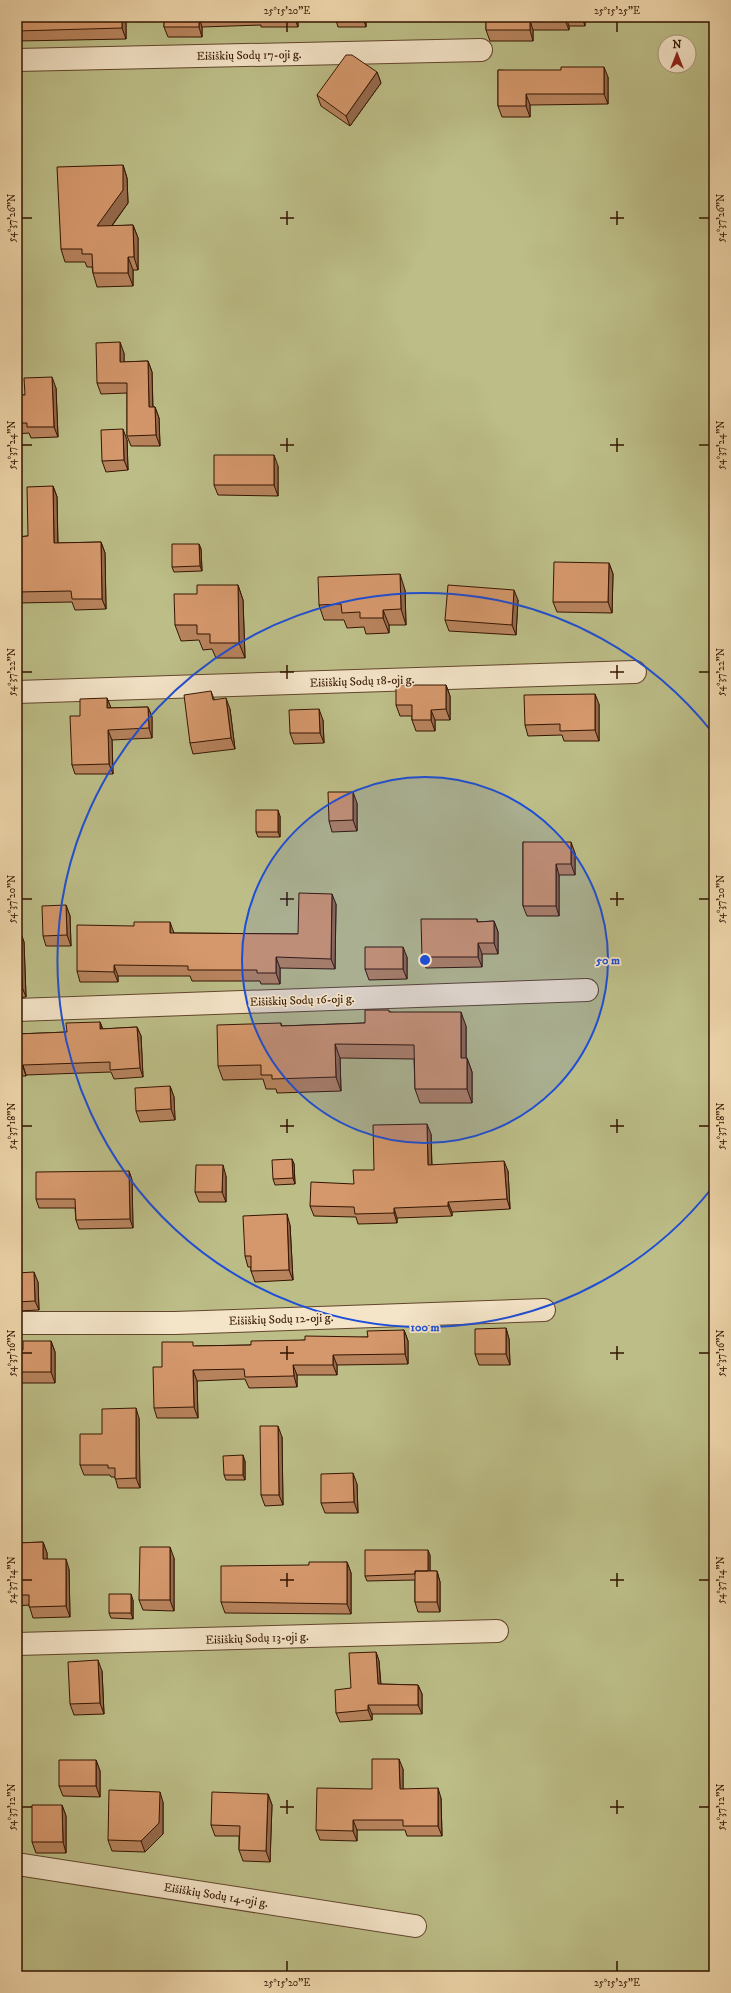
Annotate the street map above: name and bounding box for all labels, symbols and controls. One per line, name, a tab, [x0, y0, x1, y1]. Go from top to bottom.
text: 25°15'20"E	[264, 5, 310, 17]
text: 25°15'25"E	[594, 5, 640, 17]
north arrow	[657, 34, 697, 74]
text: N	[672, 38, 682, 52]
street label: Eišiškių Sodų 17-oji g.	[196, 47, 302, 64]
text: 54°37'26"N	[6, 194, 18, 242]
text: 54°37'26"N	[715, 194, 727, 242]
text: 54°37'24"N	[6, 421, 18, 469]
text: 54°37'24"N	[715, 421, 727, 469]
text: 54°37'22"N	[6, 648, 18, 696]
text: 54°37'22"N	[715, 648, 727, 696]
street label: Eišiškių Sodų 18-oji g.	[309, 672, 415, 691]
text: 54°37'20"N	[6, 875, 18, 923]
text: 54°37'20"N	[715, 875, 727, 923]
centre of rings	[418, 953, 432, 967]
text: 50 m	[595, 953, 620, 968]
street label: Eišiškių Sodų 16-oji g.	[249, 991, 355, 1010]
text: 54°37'18"N	[6, 1103, 18, 1149]
text: 54°37'18"N	[715, 1103, 727, 1149]
street label: Eišiškių Sodų 12-oji g.	[228, 1310, 334, 1329]
text: 100 m	[411, 1320, 439, 1335]
text: 54°37'16"N	[6, 1330, 18, 1376]
text: 54°37'16"N	[715, 1330, 727, 1376]
text: 54°37'14"N	[6, 1556, 18, 1604]
text: 54°37'14"N	[715, 1556, 727, 1604]
street label: Eišiškių Sodų 13-oji g.	[205, 1629, 309, 1648]
text: 54°37'12"N	[6, 1784, 18, 1830]
text: 54°37'12"N	[715, 1784, 727, 1830]
street label: Eišiškių Sodų 14-oji g.	[163, 1880, 269, 1911]
text: 25°15'20"E	[264, 1977, 310, 1989]
text: 25°15'25"E	[594, 1977, 640, 1989]

